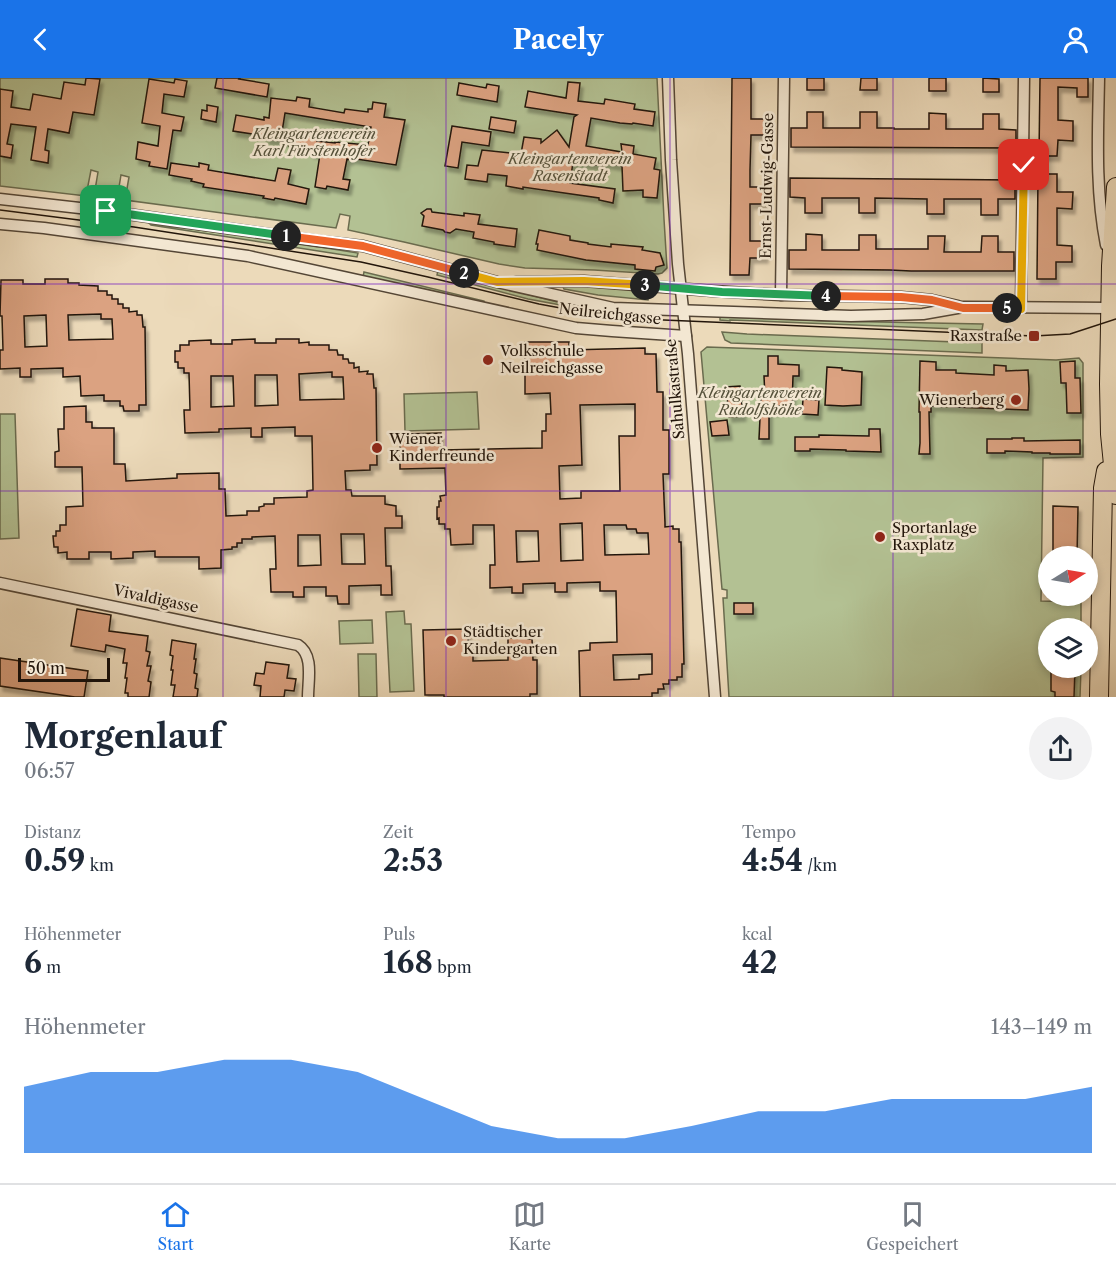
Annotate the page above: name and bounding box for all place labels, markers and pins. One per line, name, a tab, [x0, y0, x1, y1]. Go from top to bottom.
pin	[998, 139, 1049, 190]
pin	[80, 185, 131, 236]
pin: 1	[271, 221, 301, 251]
pin: 2	[449, 258, 479, 288]
pin: 3	[630, 270, 660, 300]
pin: 4	[811, 281, 841, 311]
pin: 5	[992, 293, 1022, 323]
place label: Raxstraße	[950, 326, 1022, 345]
marker: Raxstraße	[1027, 329, 1041, 343]
place label: Volksschule Neilreichgasse	[499, 341, 603, 377]
marker: Volksschule Neilreichgasse	[481, 353, 495, 367]
place label: Wienerberg	[918, 390, 1004, 409]
marker: Wienerberg	[1009, 393, 1023, 407]
place label: Wiener Kinderfreunde	[388, 429, 495, 465]
marker: Wiener Kinderfreunde	[370, 441, 384, 455]
place label: Sportanlage Raxplatz	[892, 518, 977, 554]
marker: Sportanlage Raxplatz	[873, 530, 887, 544]
place label: Städtischer Kindergarten	[463, 622, 558, 658]
marker: Städtischer Kindergarten	[444, 634, 458, 648]

